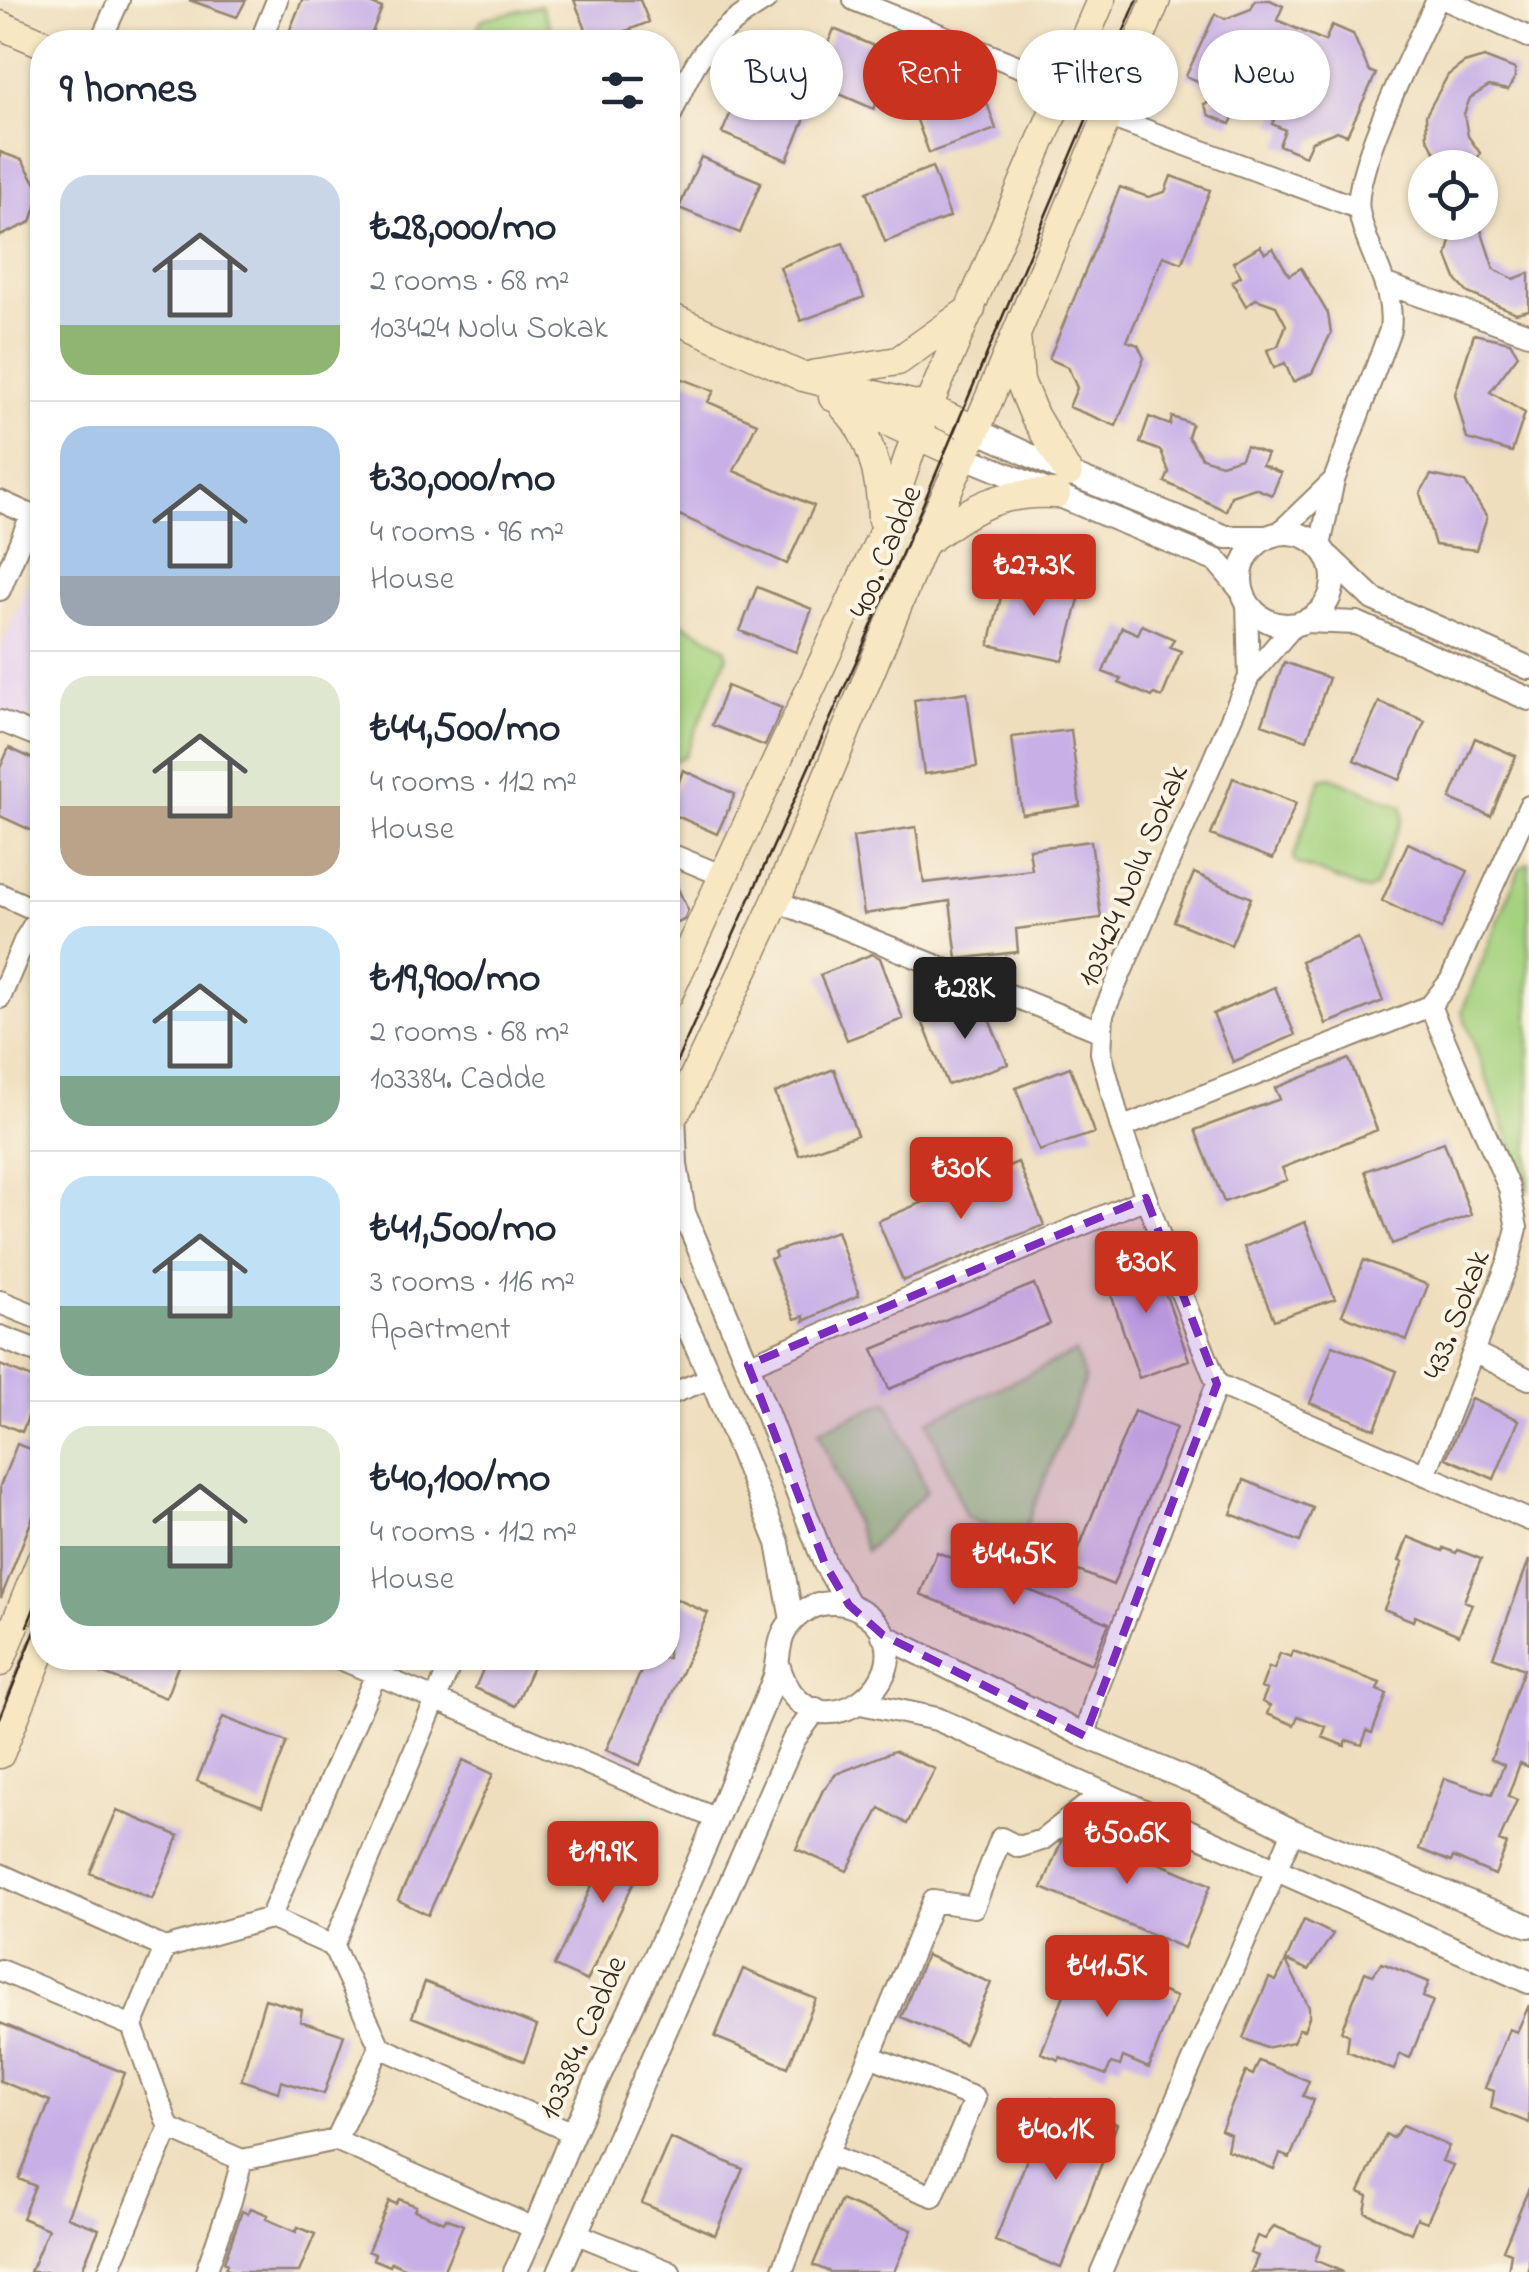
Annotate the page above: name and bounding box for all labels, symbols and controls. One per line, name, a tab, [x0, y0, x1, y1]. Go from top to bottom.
chip: Buy	[710, 30, 843, 120]
chip: Rent	[863, 30, 997, 120]
chip: Filters	[1017, 30, 1178, 120]
chip: New	[1198, 30, 1330, 120]
text: 9 homes	[60, 60, 198, 121]
icon: filters	[595, 63, 650, 118]
map controls	[1408, 150, 1498, 240]
button: locate	[1408, 150, 1498, 240]
text: ₺28,000/mo	[370, 198, 557, 259]
icon: home	[140, 215, 260, 335]
text: 2 rooms · 68 m²	[370, 259, 569, 306]
text: 103424 Nolu Sokak	[370, 306, 608, 353]
text: ₺30,000/mo	[370, 449, 556, 510]
icon: home	[140, 466, 260, 586]
street label: 400. Cadde	[838, 478, 937, 626]
text: 4 rooms · 96 m²	[370, 510, 564, 557]
pin: ₺27.3K	[953, 534, 1115, 619]
text: ₺27.3K	[994, 543, 1074, 590]
text: House	[370, 557, 454, 604]
text: ₺44,500/mo	[370, 699, 561, 760]
icon: home	[140, 716, 260, 836]
street label: 103424 Nolu Sokak	[1066, 757, 1203, 995]
text: 4 rooms · 112 m²	[370, 760, 577, 807]
text: House	[370, 807, 454, 854]
text: ₺19,900/mo	[370, 949, 541, 1010]
pin: ₺28K	[906, 957, 1024, 1042]
icon: home	[140, 966, 260, 1086]
text: ₺28K	[935, 966, 995, 1013]
text: 2 rooms · 68 m²	[370, 1010, 569, 1057]
text: 103384. Cadde	[370, 1057, 545, 1104]
pin: ₺30K	[902, 1137, 1020, 1222]
text: ₺30K	[932, 1146, 990, 1193]
text: ₺41,500/mo	[370, 1199, 557, 1260]
icon: home	[140, 1216, 260, 1336]
pin: ₺30K	[1087, 1231, 1205, 1316]
text: ₺30K	[1117, 1240, 1175, 1287]
street label: 433. Sokak	[1412, 1243, 1505, 1387]
text: 3 rooms · 116 m²	[370, 1260, 575, 1307]
text: Apartment	[370, 1307, 511, 1354]
text: ₺40,100/mo	[370, 1449, 551, 1510]
icon: home	[140, 1466, 260, 1586]
text: 4 rooms · 112 m²	[370, 1510, 577, 1557]
pin: ₺44.5K	[933, 1523, 1095, 1608]
text: ₺44.5K	[973, 1532, 1055, 1579]
text: House	[370, 1557, 454, 1604]
pin: ₺50.6K	[1046, 1802, 1208, 1887]
text: ₺50.6K	[1085, 1811, 1169, 1858]
pin: ₺19.9K	[522, 1821, 684, 1906]
text: ₺19.9K	[569, 1830, 637, 1877]
pin: ₺41.5K	[1026, 1935, 1188, 2020]
text: ₺41.5K	[1067, 1944, 1147, 1991]
street label: 103384. Cadde	[527, 1948, 642, 2128]
pin: ₺40.1K	[975, 2098, 1137, 2183]
text: ₺40.1K	[1018, 2107, 1094, 2154]

